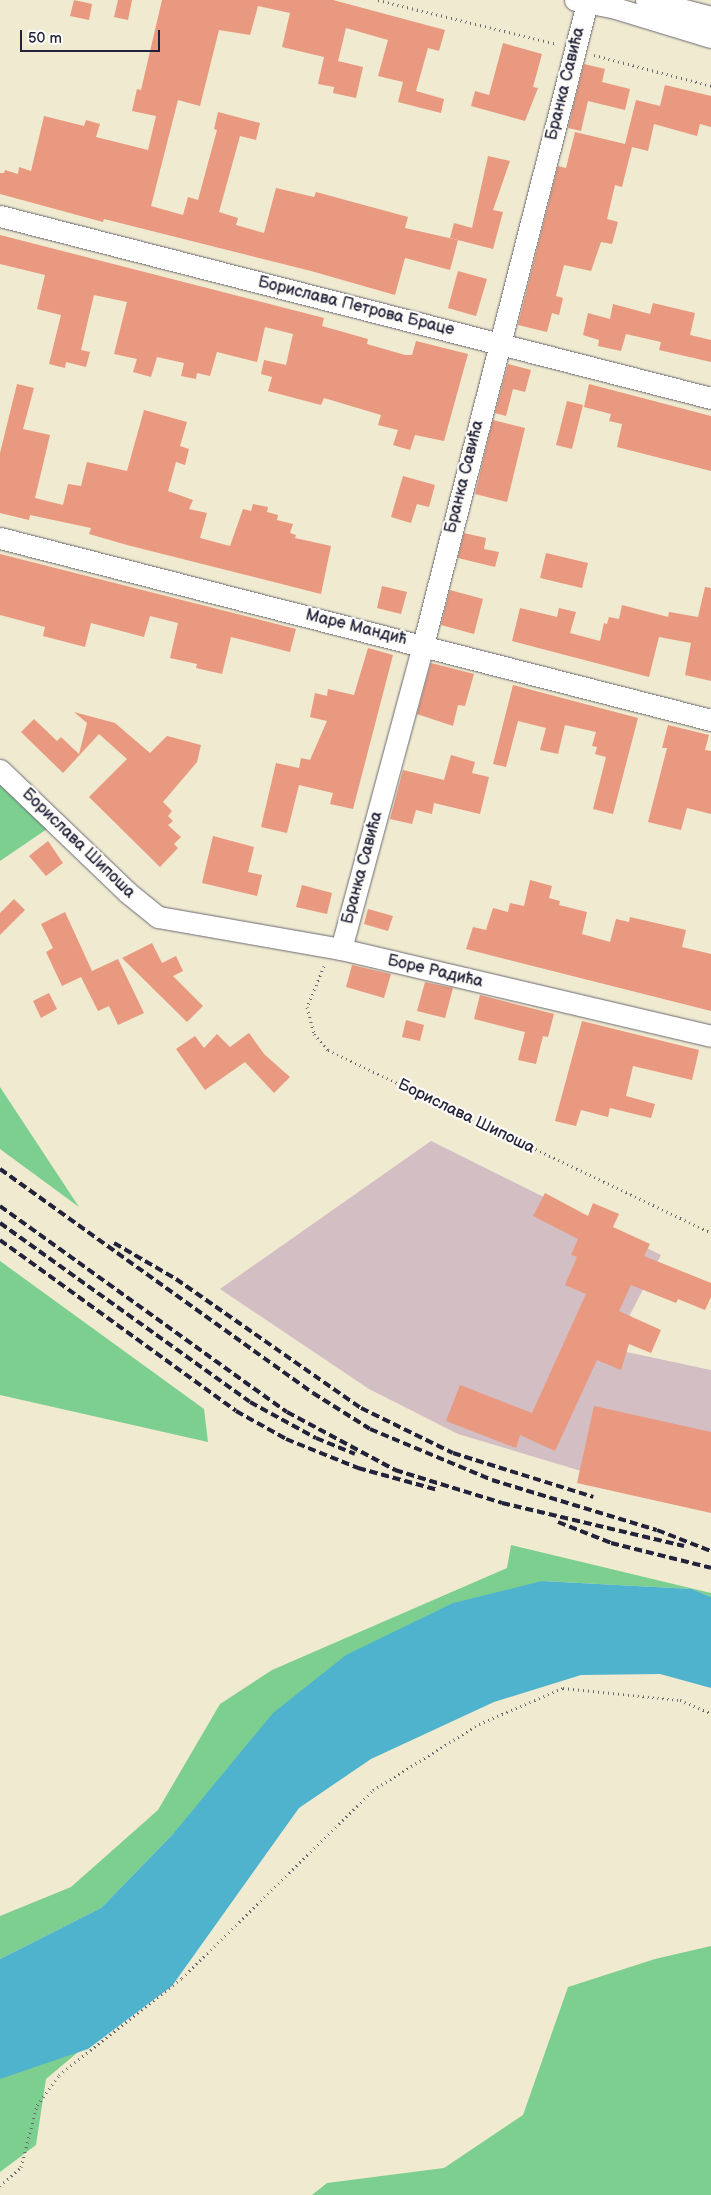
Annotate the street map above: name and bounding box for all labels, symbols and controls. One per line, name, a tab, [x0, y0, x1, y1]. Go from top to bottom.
scale bar	[22, 20, 162, 52]
street label: Бранка Савића	[543, 26, 589, 142]
text: 50 m	[28, 29, 62, 48]
street label: Борислава Петрова Браце	[256, 273, 456, 341]
street label: Бранка Савића	[442, 419, 488, 535]
street label: Маре Мандић	[303, 606, 409, 650]
street label: Борислава Шипоша	[17, 785, 139, 903]
street label: Бранка Савића	[339, 810, 387, 926]
street label: Боре Радића	[385, 952, 485, 992]
street label: Борислава Шипоша	[394, 1076, 538, 1158]

